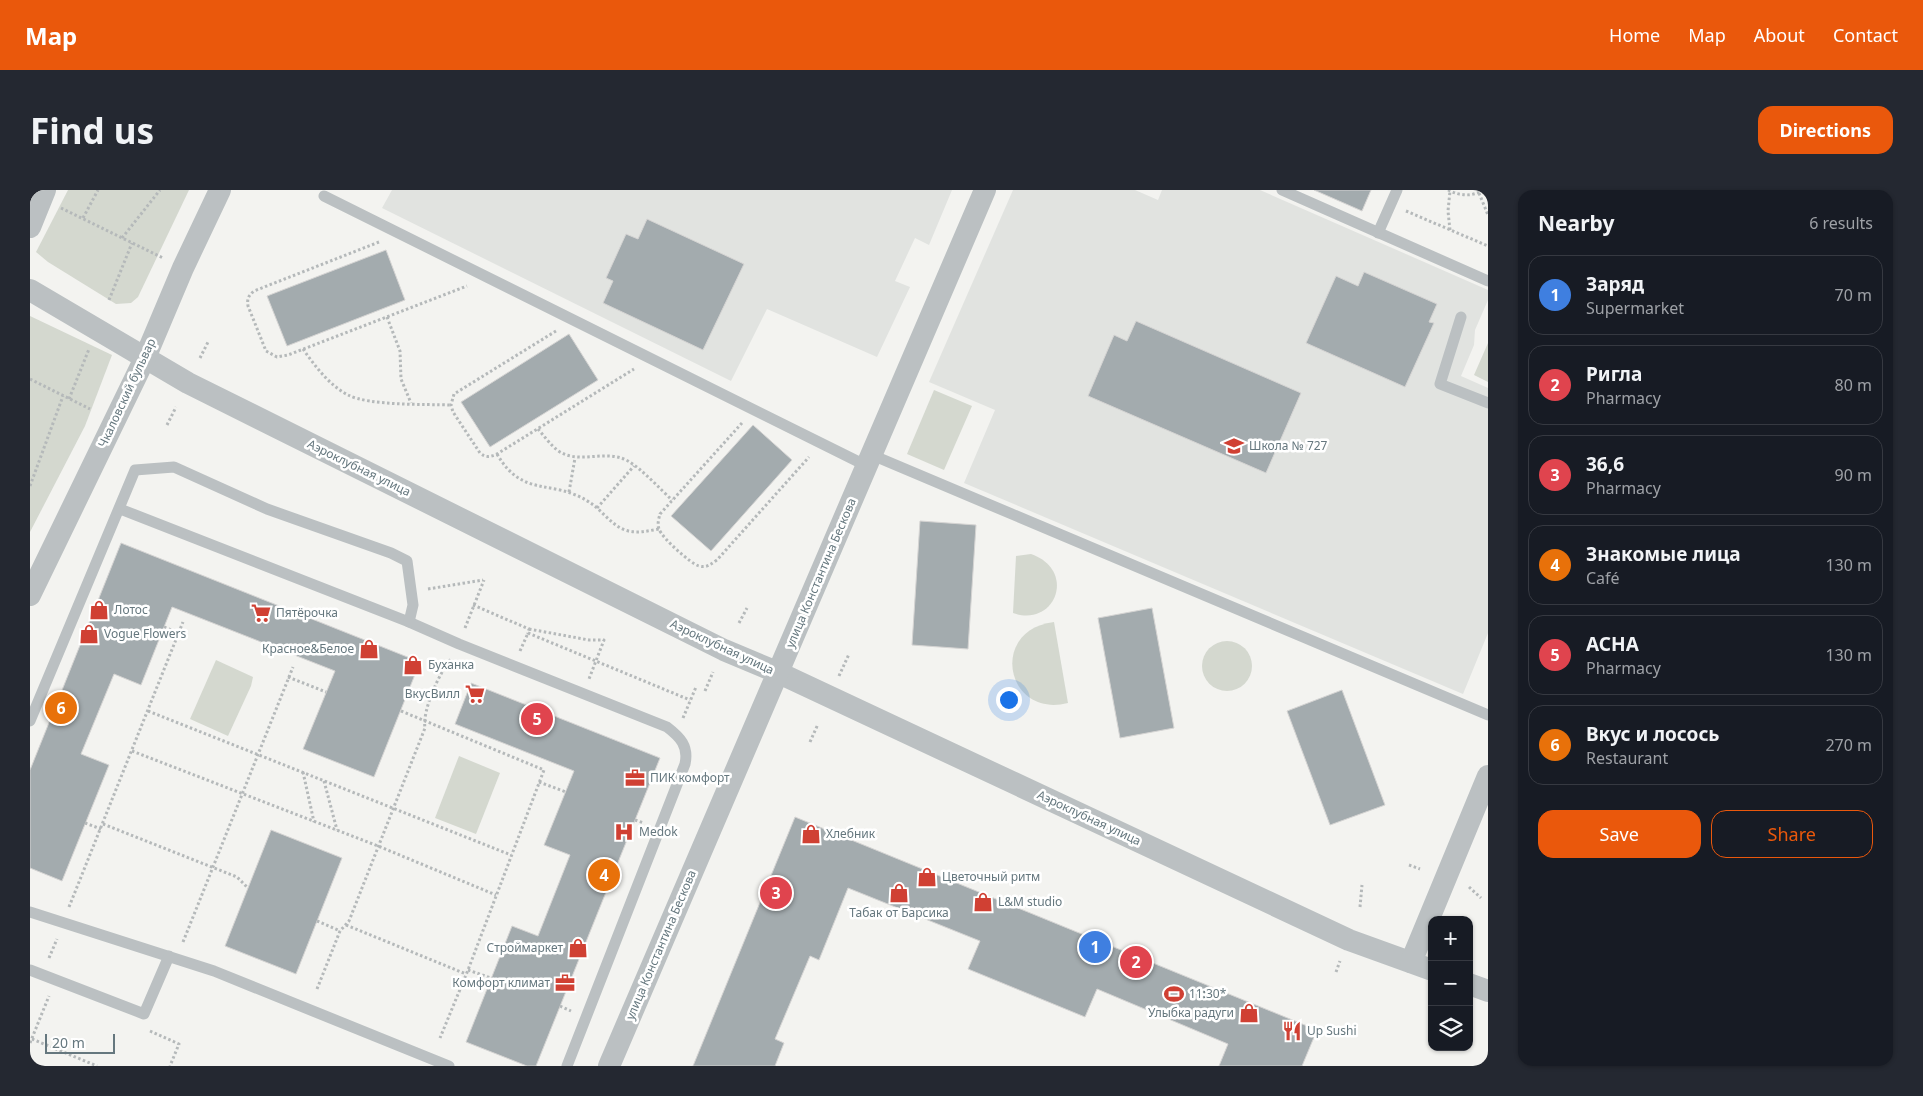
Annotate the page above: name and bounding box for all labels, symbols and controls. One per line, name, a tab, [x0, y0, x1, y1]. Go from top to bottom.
text: Map	[25, 19, 77, 52]
text: Home	[1609, 23, 1660, 47]
text: Map	[1688, 23, 1726, 47]
text: About	[1754, 23, 1805, 47]
text: Contact	[1833, 23, 1898, 47]
button: Directions	[1758, 106, 1893, 154]
text: Find us	[30, 107, 154, 154]
text: Nearby	[1538, 209, 1614, 237]
text: 6 results	[1809, 212, 1873, 234]
text: Заряд	[1586, 271, 1644, 297]
text: 1	[1550, 284, 1560, 306]
text: 70 m	[1835, 284, 1872, 306]
text: Supermarket	[1586, 297, 1684, 319]
street label: Чкаловский бульвар	[94, 335, 159, 450]
text: Ригла	[1586, 361, 1642, 387]
text: 2	[1550, 374, 1560, 396]
text: 80 m	[1835, 374, 1872, 396]
text: Pharmacy	[1586, 387, 1661, 409]
street label: Аэроклубная улица	[305, 435, 414, 500]
school or university icon: Школа № 727	[1223, 435, 1245, 457]
place label: Школа № 727	[1249, 437, 1328, 454]
text: 36,6	[1586, 451, 1624, 477]
text: 3	[1550, 464, 1560, 486]
text: 90 m	[1835, 464, 1872, 486]
text: Pharmacy	[1586, 477, 1661, 499]
street label: улица Константина Бескова	[781, 495, 860, 650]
text: Знакомые лица	[1586, 541, 1741, 567]
text: 4	[1550, 554, 1560, 576]
text: 130 m	[1825, 554, 1872, 576]
text: Café	[1586, 567, 1620, 589]
shop icon: Лотос	[88, 599, 110, 621]
place label: Лотос	[114, 601, 148, 618]
supermarket icon: Пятёрочка	[250, 602, 272, 624]
place label: Пятёрочка	[276, 604, 338, 621]
street label: Аэроклубная улица	[667, 615, 777, 678]
shop icon: Vogue Flowers	[78, 623, 100, 645]
place label: Vogue Flowers	[104, 625, 186, 642]
text: АСНА	[1586, 631, 1639, 657]
shop icon: Красное&Белое	[358, 638, 380, 660]
place label: Красное&Белое	[262, 640, 354, 657]
text: 5	[1550, 644, 1560, 666]
text: 130 m	[1825, 644, 1872, 666]
shop icon: Буханка	[402, 654, 424, 676]
place label: Буханка	[428, 656, 474, 673]
text: Pharmacy	[1586, 657, 1661, 679]
supermarket icon: ВкусВилл	[464, 683, 486, 705]
place label: ВкусВилл	[405, 685, 460, 702]
your location	[996, 687, 1022, 713]
pin: 6	[45, 689, 77, 727]
pin: 5	[521, 700, 553, 738]
text: Вкус и лосось	[1586, 721, 1720, 747]
text: 6	[1550, 734, 1560, 756]
text: 270 m	[1825, 734, 1872, 756]
text: Restaurant	[1586, 747, 1668, 769]
office icon: ПИК комфорт	[624, 767, 646, 789]
place label: ПИК комфорт	[650, 769, 730, 786]
street label: Аэроклубная улица	[1034, 786, 1144, 849]
button: Save	[1538, 810, 1701, 858]
button: Share	[1711, 810, 1873, 858]
hospital icon: Medok	[613, 821, 635, 843]
place label: Medok	[639, 823, 678, 840]
shop icon: Хлебник	[800, 823, 822, 845]
place label: Хлебник	[826, 825, 876, 842]
pin: 4	[588, 856, 620, 894]
shop icon: Цветочный ритм	[916, 866, 938, 888]
street label: улица Константина Бескова	[621, 867, 700, 1022]
place label: Цветочный ритм	[942, 868, 1040, 885]
pin: 3	[760, 874, 792, 912]
shop icon: Табак от Барсика	[888, 882, 910, 904]
shop icon: L&M studio	[972, 891, 994, 913]
place label: L&M studio	[998, 893, 1062, 910]
place label: Табак от Барсика	[849, 904, 949, 921]
map controls	[1428, 916, 1473, 1051]
button: +	[1428, 916, 1473, 961]
pin: 1	[1079, 928, 1111, 966]
shop icon: Строймаркет	[567, 937, 589, 959]
place label: Строймаркет	[486, 939, 563, 956]
pin: 2	[1120, 943, 1152, 981]
button: −	[1428, 961, 1473, 1006]
office icon: Комфорт климат	[554, 972, 576, 994]
place label: Комфорт климат	[452, 974, 550, 991]
sports icon: 11:30*	[1163, 983, 1185, 1005]
place label: 11:30*	[1189, 985, 1227, 1002]
shop icon: Улыбка радуги	[1238, 1002, 1260, 1024]
place label: Улыбка радуги	[1148, 1004, 1234, 1021]
button: layers	[1428, 1006, 1473, 1051]
restaurant icon: Up Sushi	[1281, 1020, 1303, 1042]
place label: Up Sushi	[1307, 1022, 1357, 1039]
scale bar	[45, 1031, 115, 1054]
text: 20 m	[52, 1033, 85, 1052]

